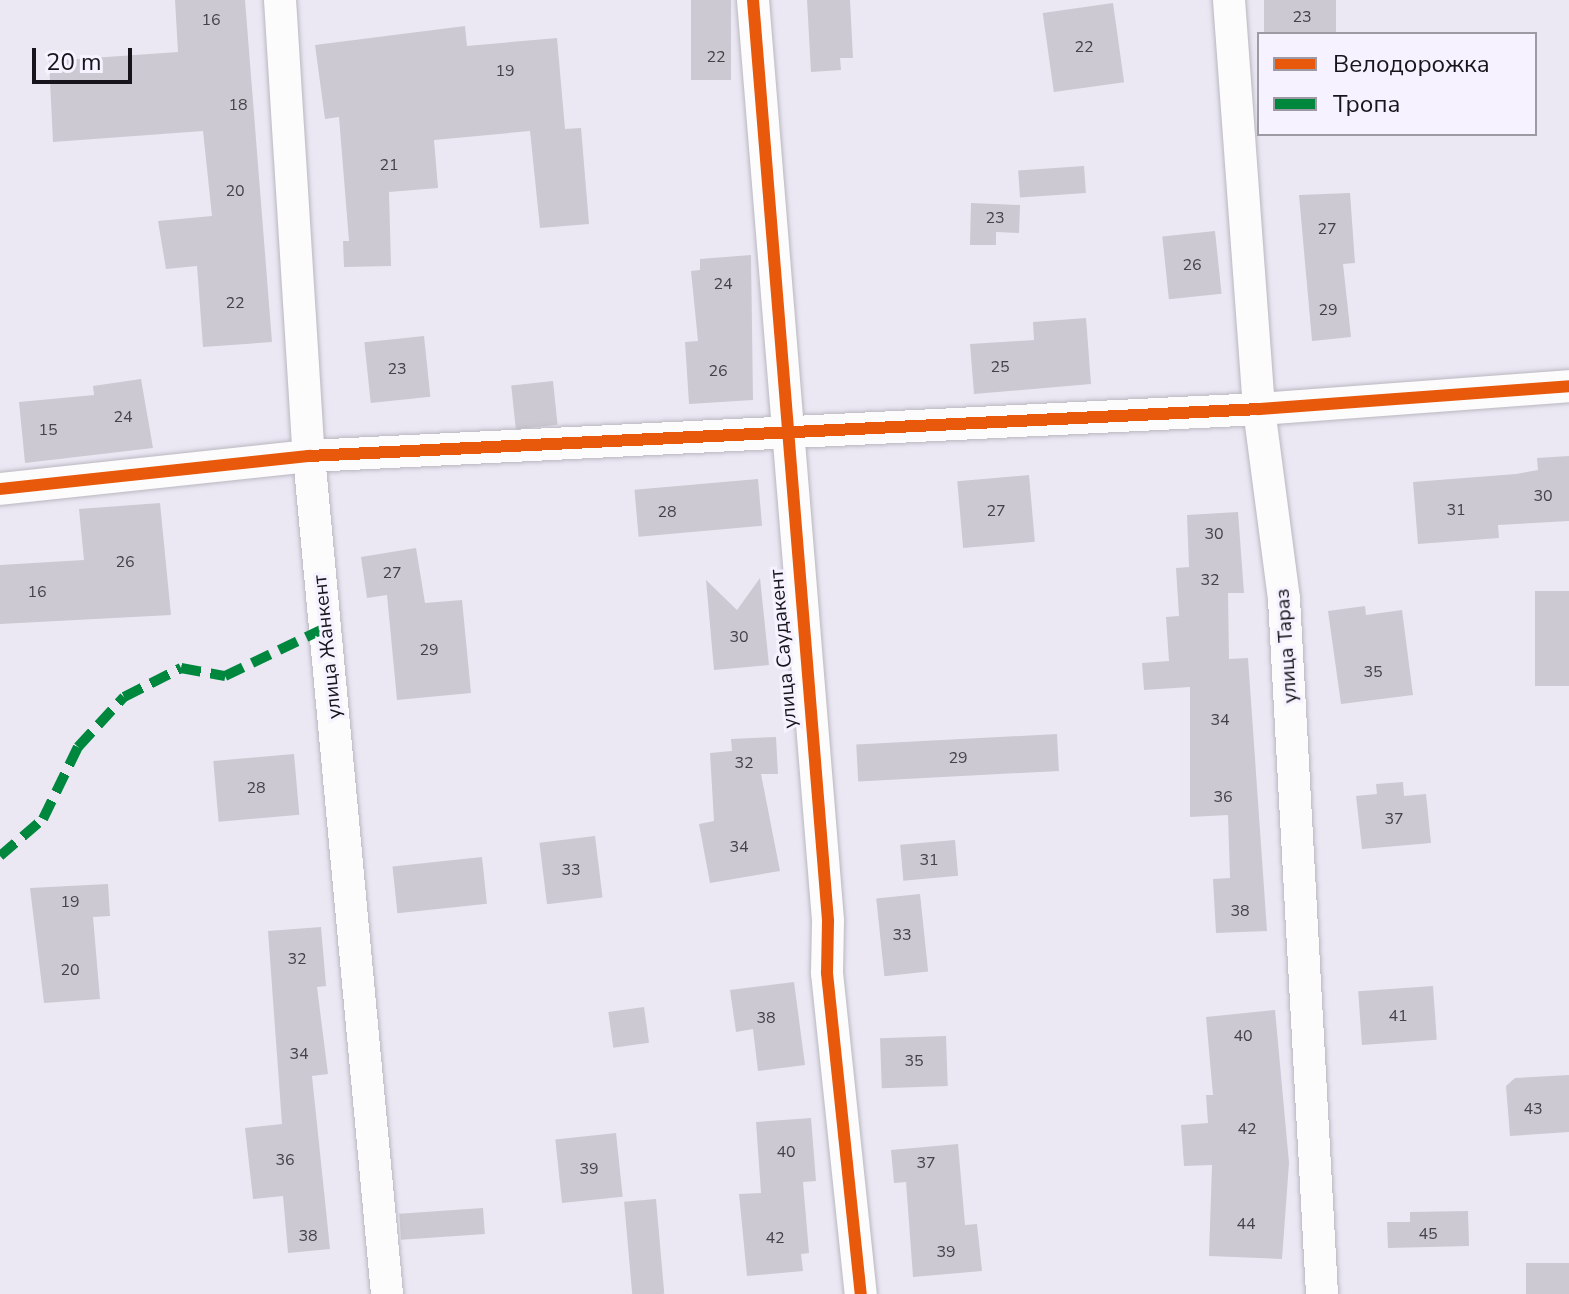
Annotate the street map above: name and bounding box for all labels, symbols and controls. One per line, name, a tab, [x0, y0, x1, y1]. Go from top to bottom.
house number: 23	[1292, 7, 1312, 27]
house number: 16	[201, 10, 221, 30]
scale bar	[36, 32, 136, 82]
legend	[1257, 32, 1537, 136]
house number: 22	[1074, 37, 1094, 57]
text: 20 m	[46, 46, 102, 78]
house number: 22	[706, 47, 726, 67]
text: Велодорожка	[1333, 48, 1490, 80]
house number: 19	[495, 61, 515, 81]
text: Тропа	[1333, 88, 1400, 120]
house number: 18	[228, 95, 248, 115]
house number: 21	[379, 155, 399, 175]
house number: 20	[225, 181, 245, 201]
house number: 23	[985, 208, 1005, 228]
house number: 27	[1317, 219, 1337, 239]
house number: 26	[1182, 255, 1202, 275]
house number: 24	[713, 274, 733, 294]
house number: 22	[225, 293, 245, 313]
house number: 29	[1318, 300, 1338, 320]
house number: 25	[990, 357, 1010, 377]
house number: 23	[387, 359, 407, 379]
house number: 26	[708, 361, 728, 381]
house number: 24	[113, 407, 133, 427]
house number: 15	[38, 420, 58, 440]
house number: 30	[1533, 486, 1553, 506]
house number: 31	[1446, 500, 1466, 520]
house number: 27	[986, 501, 1006, 521]
house number: 28	[657, 502, 677, 522]
house number: 30	[1204, 524, 1224, 544]
house number: 26	[115, 552, 135, 572]
house number: 27	[382, 563, 402, 583]
street label: улица Саудакент	[764, 568, 802, 730]
house number: 32	[1200, 570, 1220, 590]
street label: улица Жанкент	[307, 574, 347, 720]
house number: 16	[27, 582, 47, 602]
street label: улица Тараз	[1270, 588, 1302, 704]
house number: 30	[729, 627, 749, 647]
house number: 29	[419, 640, 439, 660]
house number: 35	[1363, 662, 1383, 682]
house number: 34	[1210, 710, 1230, 730]
house number: 29	[948, 748, 968, 768]
house number: 32	[734, 753, 754, 773]
house number: 28	[246, 778, 266, 798]
house number: 36	[1213, 787, 1233, 807]
house number: 37	[1384, 809, 1404, 829]
house number: 34	[729, 837, 749, 857]
house number: 31	[919, 850, 939, 870]
house number: 33	[561, 860, 581, 880]
house number: 19	[60, 892, 80, 912]
house number: 38	[1230, 901, 1250, 921]
house number: 33	[892, 925, 912, 945]
house number: 32	[287, 949, 307, 969]
house number: 20	[60, 960, 80, 980]
house number: 41	[1388, 1006, 1408, 1026]
house number: 38	[756, 1008, 776, 1028]
house number: 40	[1233, 1026, 1253, 1046]
house number: 34	[289, 1044, 309, 1064]
house number: 35	[904, 1051, 924, 1071]
house number: 43	[1523, 1099, 1543, 1119]
house number: 42	[1237, 1119, 1257, 1139]
house number: 40	[776, 1142, 796, 1162]
house number: 36	[275, 1150, 295, 1170]
house number: 37	[916, 1153, 936, 1173]
house number: 39	[579, 1159, 599, 1179]
house number: 44	[1236, 1214, 1256, 1234]
house number: 45	[1418, 1224, 1438, 1244]
house number: 38	[298, 1226, 318, 1246]
house number: 42	[765, 1228, 785, 1248]
house number: 39	[936, 1242, 956, 1262]

